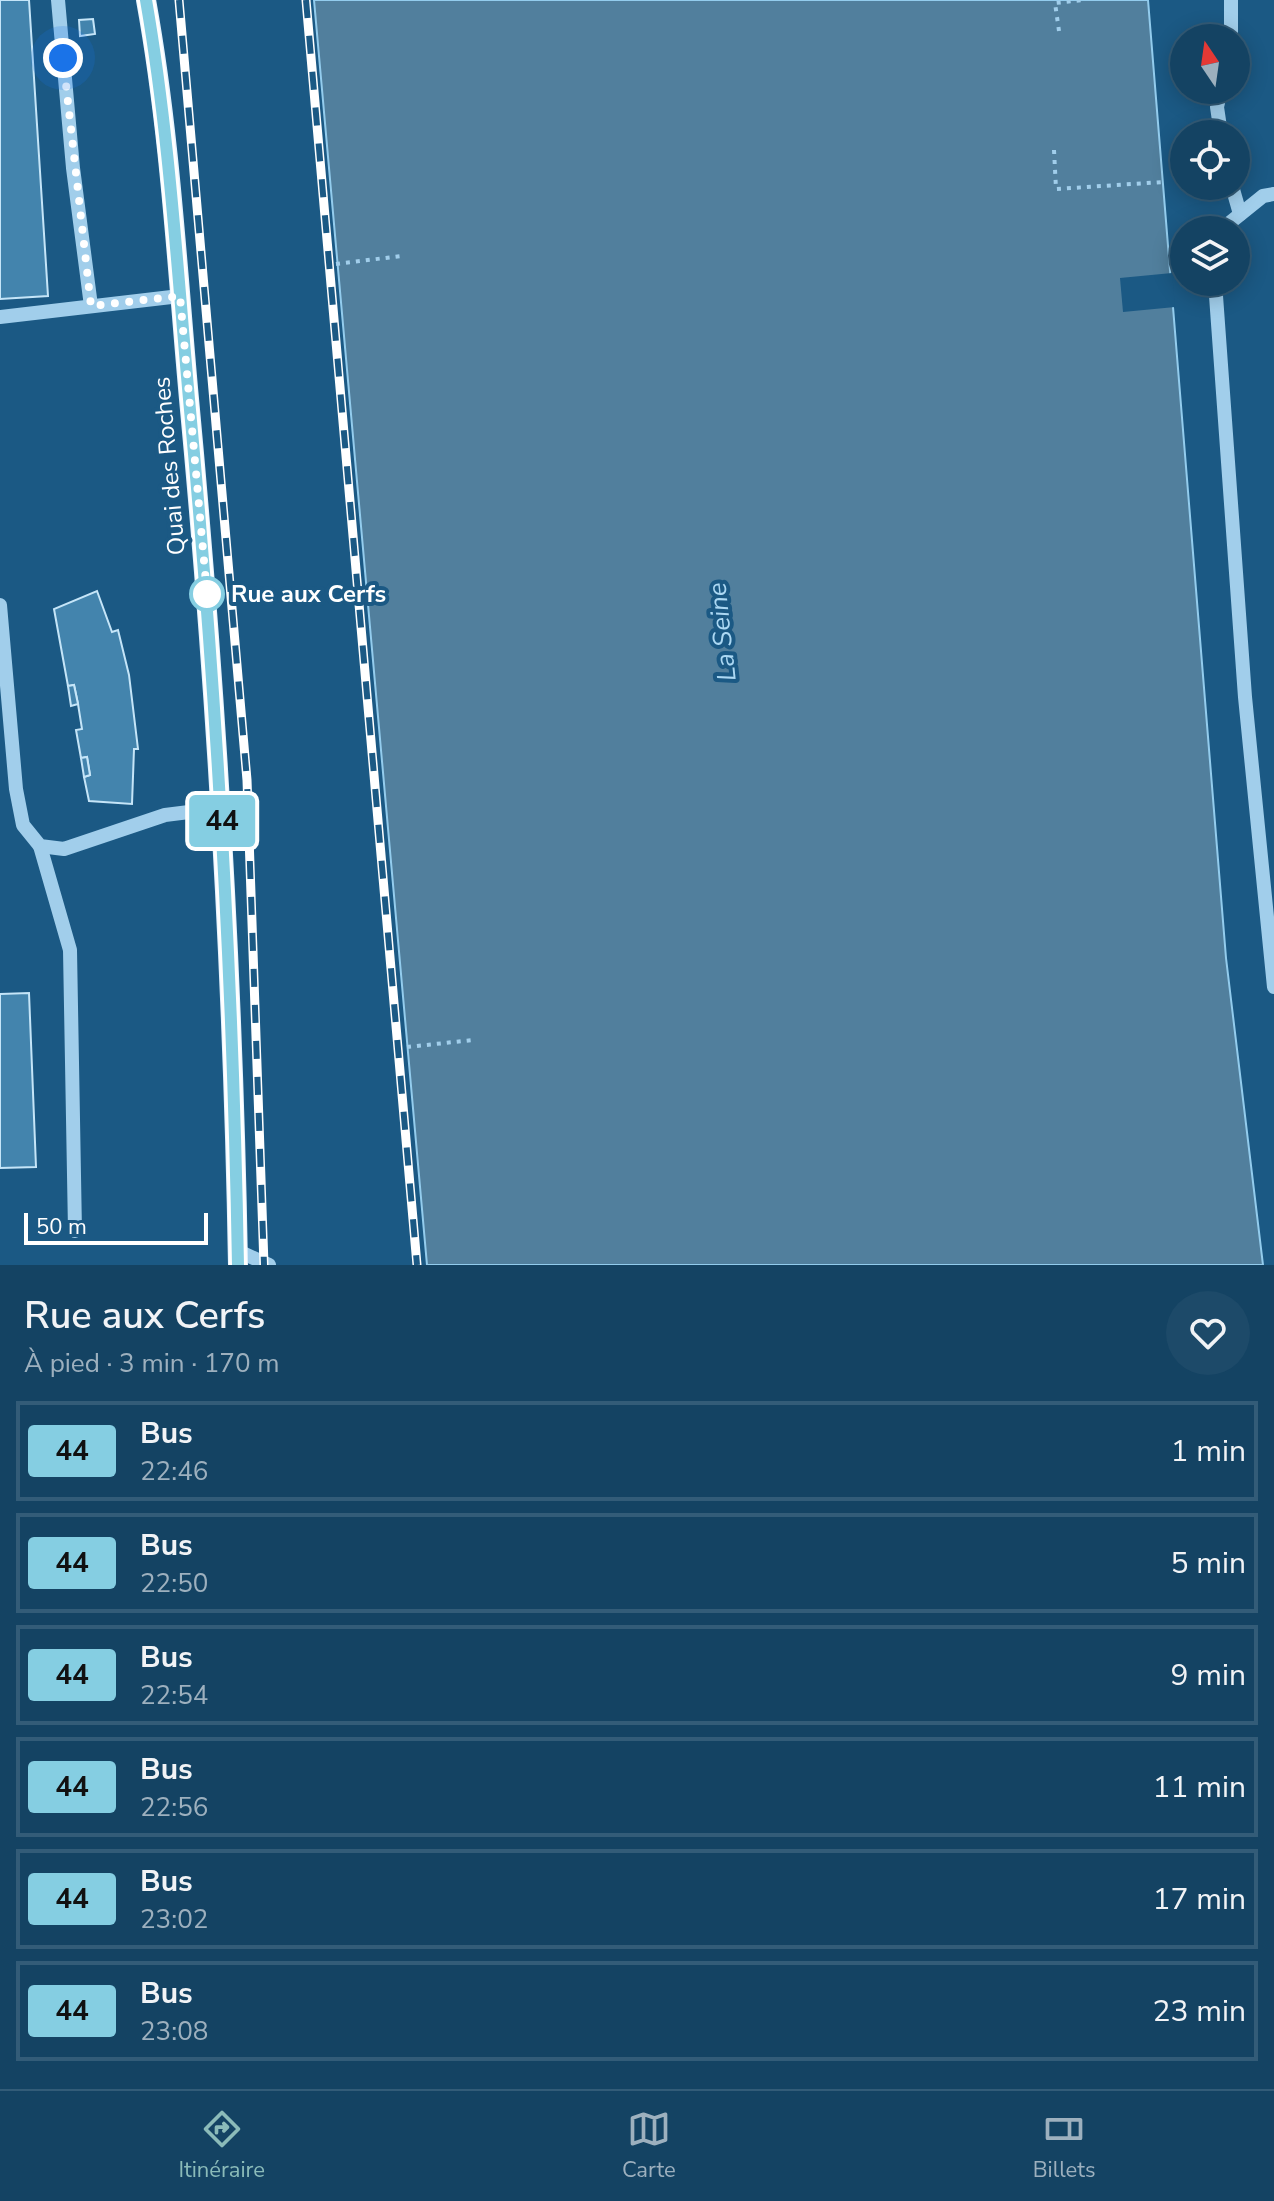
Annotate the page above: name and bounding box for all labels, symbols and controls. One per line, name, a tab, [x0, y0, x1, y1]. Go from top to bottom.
north arrow	[1170, 24, 1250, 104]
map controls	[1170, 24, 1250, 296]
your location	[43, 38, 83, 78]
button: locate	[1170, 120, 1250, 200]
button: layers	[1170, 216, 1250, 296]
street label: Quai des Roches	[145, 375, 193, 557]
marker: Rue aux Cerfs	[190, 577, 224, 611]
place label: Rue aux Cerfs	[231, 578, 386, 610]
water label: La Seine	[699, 581, 745, 683]
line badge: 44	[186, 795, 258, 847]
text: 44	[205, 802, 239, 840]
scale bar	[24, 1209, 208, 1245]
text: 50 m	[36, 1212, 87, 1242]
text: Rue aux Cerfs	[24, 1290, 265, 1341]
button: heart	[1166, 1291, 1250, 1375]
text: À pied · 3 min · 170 m	[24, 1346, 279, 1381]
text: Bus	[140, 1413, 193, 1454]
text: 1 min	[1171, 1431, 1246, 1472]
text: 44	[55, 1432, 89, 1470]
text: 22:46	[140, 1454, 208, 1489]
text: Bus	[140, 1525, 193, 1566]
text: 5 min	[1171, 1543, 1246, 1584]
text: 44	[55, 1544, 89, 1582]
text: 22:50	[140, 1566, 208, 1601]
text: Bus	[140, 1637, 193, 1678]
text: 9 min	[1171, 1655, 1246, 1696]
text: 44	[55, 1656, 89, 1694]
text: 22:54	[140, 1678, 208, 1713]
text: Bus	[140, 1749, 193, 1790]
text: 11 min	[1153, 1767, 1246, 1808]
text: 44	[55, 1768, 89, 1806]
text: 22:56	[140, 1790, 208, 1825]
text: Bus	[140, 1861, 193, 1902]
text: 17 min	[1153, 1879, 1246, 1920]
text: 44	[55, 1880, 89, 1918]
text: 23:02	[140, 1902, 208, 1937]
text: Bus	[140, 1973, 193, 2014]
text: 23 min	[1153, 1991, 1246, 2032]
text: 44	[55, 1992, 89, 2030]
text: 23:08	[140, 2014, 208, 2049]
tab: Itinéraire	[178, 2107, 265, 2185]
tab: Carte	[622, 2107, 676, 2185]
tab: Billets	[1033, 2107, 1096, 2185]

